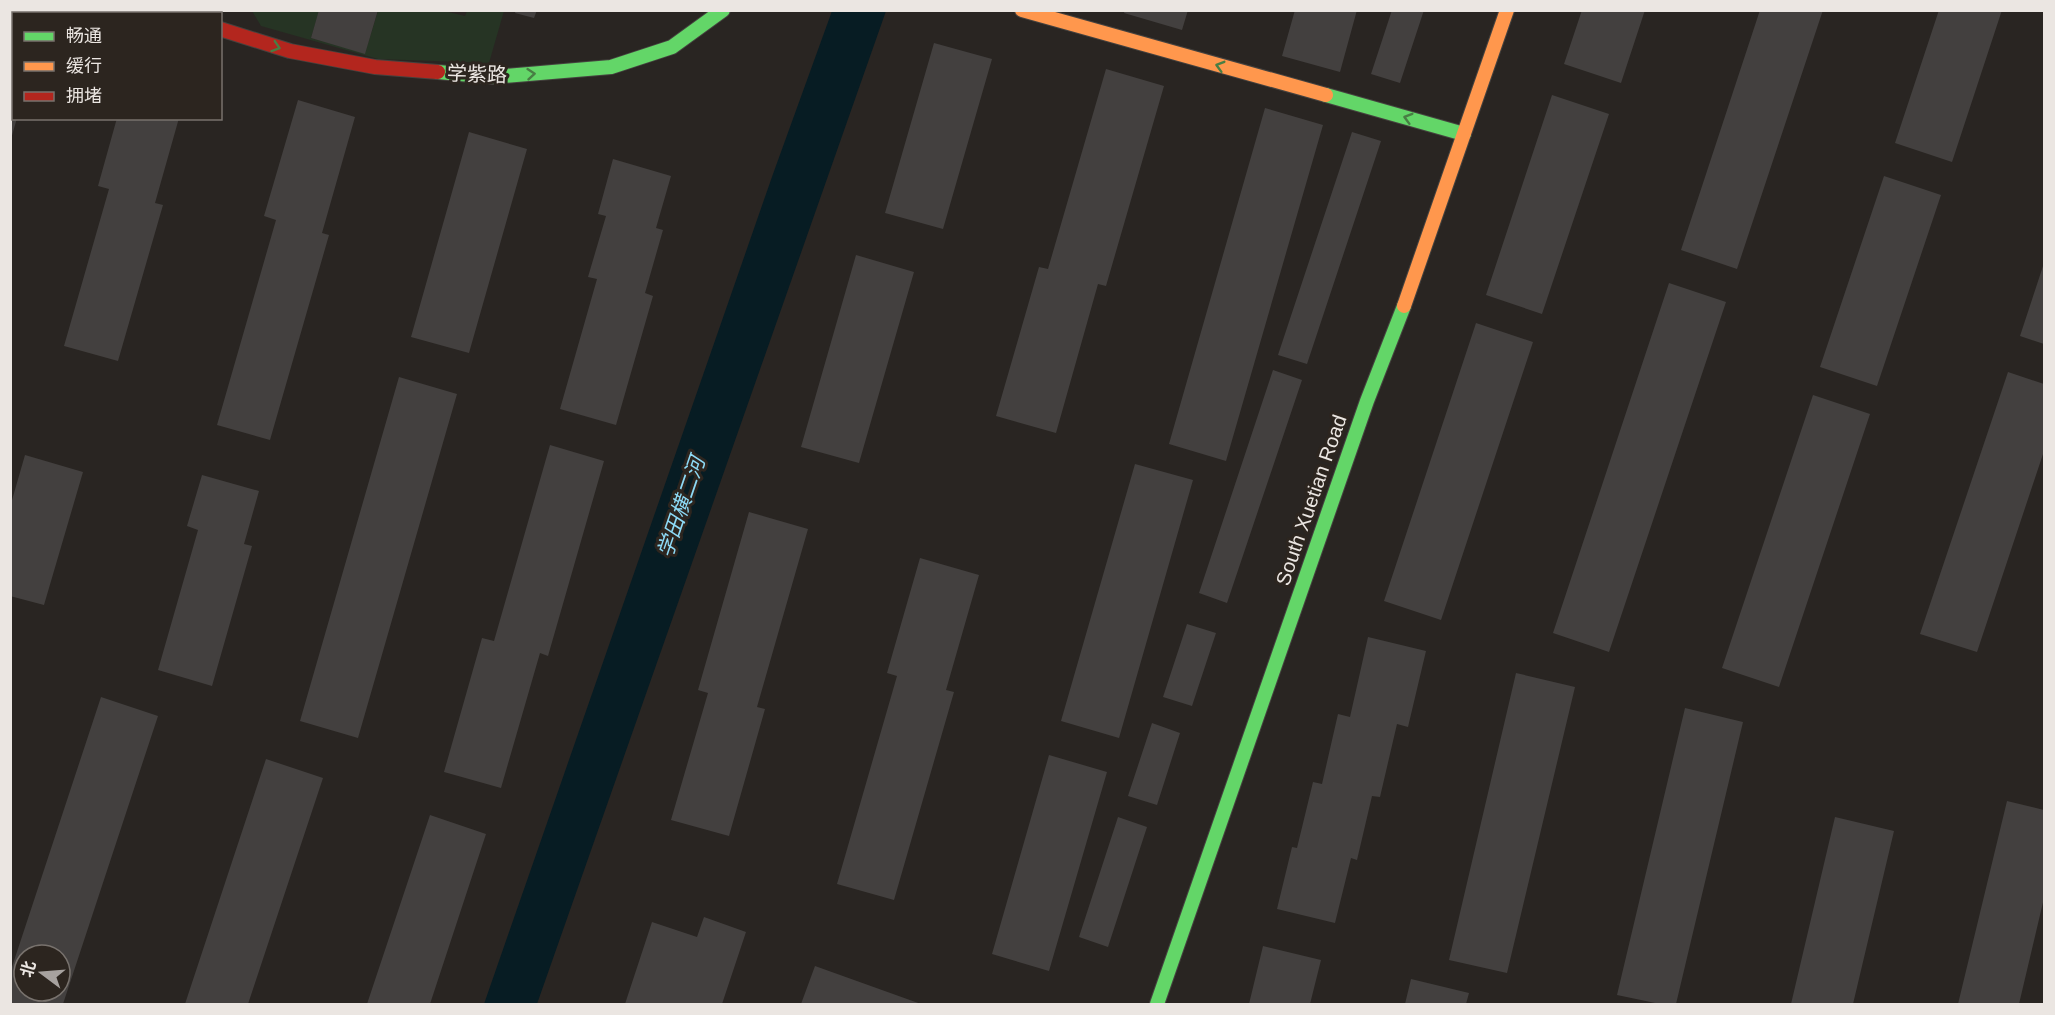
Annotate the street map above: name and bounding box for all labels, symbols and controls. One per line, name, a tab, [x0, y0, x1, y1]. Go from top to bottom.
legend	[12, 12, 222, 120]
text: 畅通	[66, 26, 102, 46]
one-way arrow	[270, 40, 281, 52]
text: 缓行	[66, 56, 102, 76]
one-way arrow	[1215, 61, 1226, 73]
street label: 学紫路	[447, 62, 507, 86]
one-way arrow	[527, 68, 536, 81]
text: 拥堵	[66, 86, 102, 106]
one-way arrow	[1403, 113, 1413, 126]
street label: South Xuetian Road	[1271, 412, 1351, 588]
water label: 学田横二河	[653, 450, 710, 560]
north arrow	[12, 943, 72, 1003]
text: 北	[18, 959, 38, 979]

